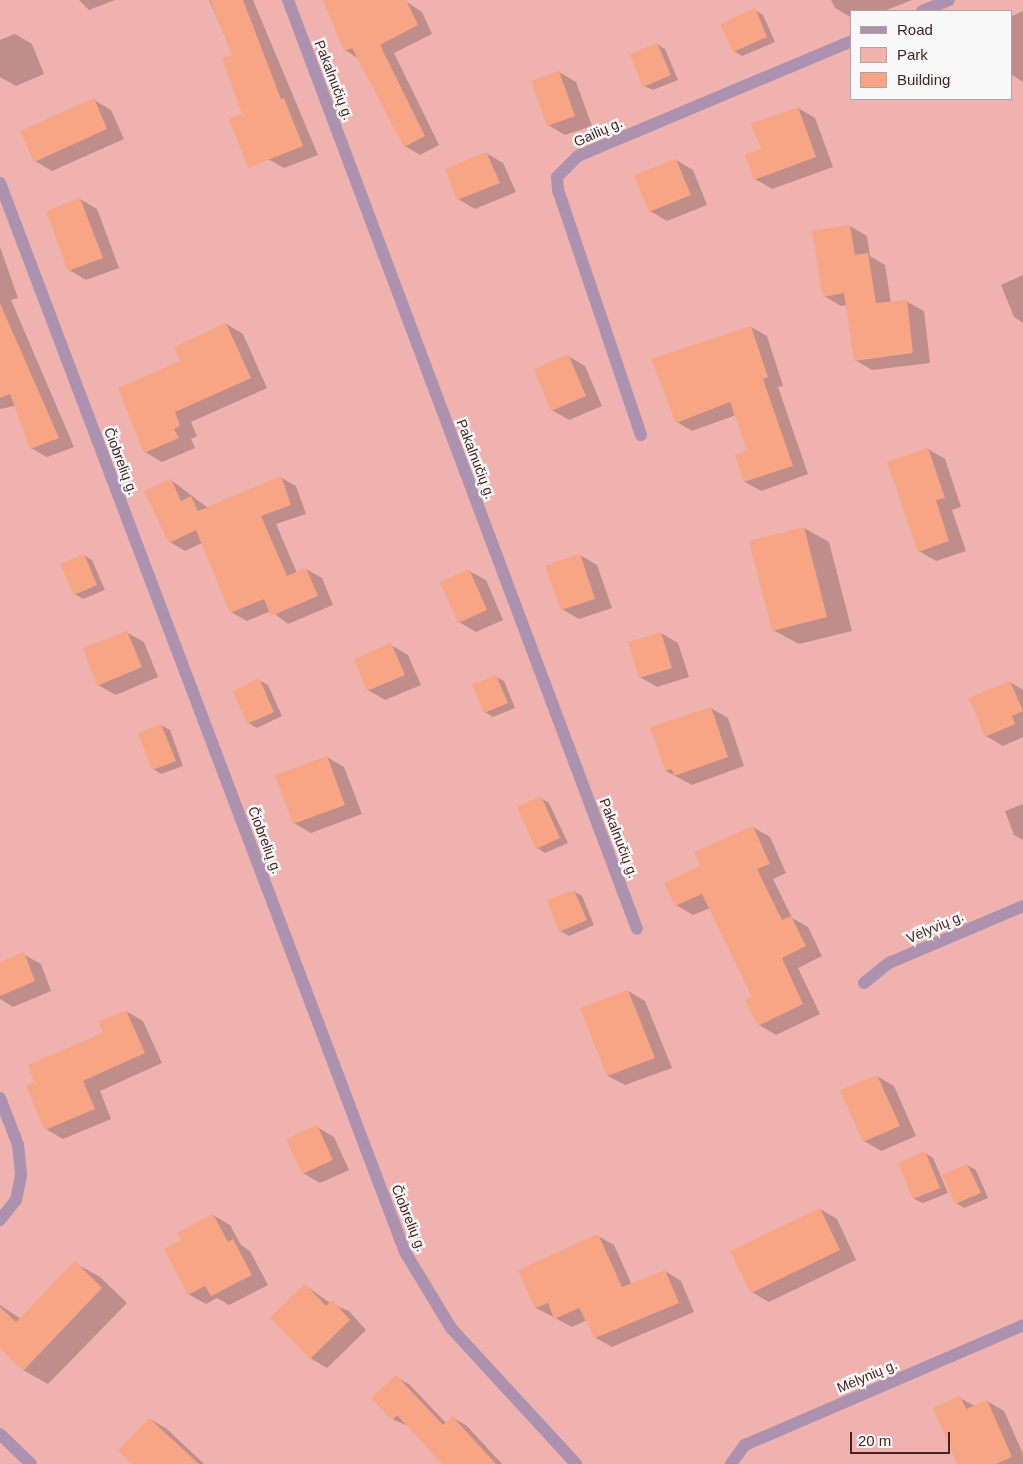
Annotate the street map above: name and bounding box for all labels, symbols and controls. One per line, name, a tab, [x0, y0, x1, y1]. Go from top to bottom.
legend	[850, 10, 1013, 100]
text: Road	[897, 21, 933, 38]
street label: Pakalnučių g.	[311, 38, 357, 122]
text: Park	[897, 46, 928, 63]
text: Building	[897, 71, 950, 88]
street label: Gailių g.	[571, 114, 625, 150]
street label: Pakalnučių g.	[453, 417, 499, 501]
street label: Čiobrelių g.	[100, 425, 142, 497]
street label: Pakalnučių g.	[596, 796, 642, 880]
street label: Čiobrelių g.	[244, 804, 286, 876]
street label: Vėlyvių g.	[904, 907, 966, 947]
street label: Čiobrelių g.	[388, 1182, 430, 1254]
street label: Mėlynių g.	[834, 1356, 900, 1396]
scale bar	[853, 1422, 953, 1454]
text: 20 m	[858, 1432, 891, 1449]

